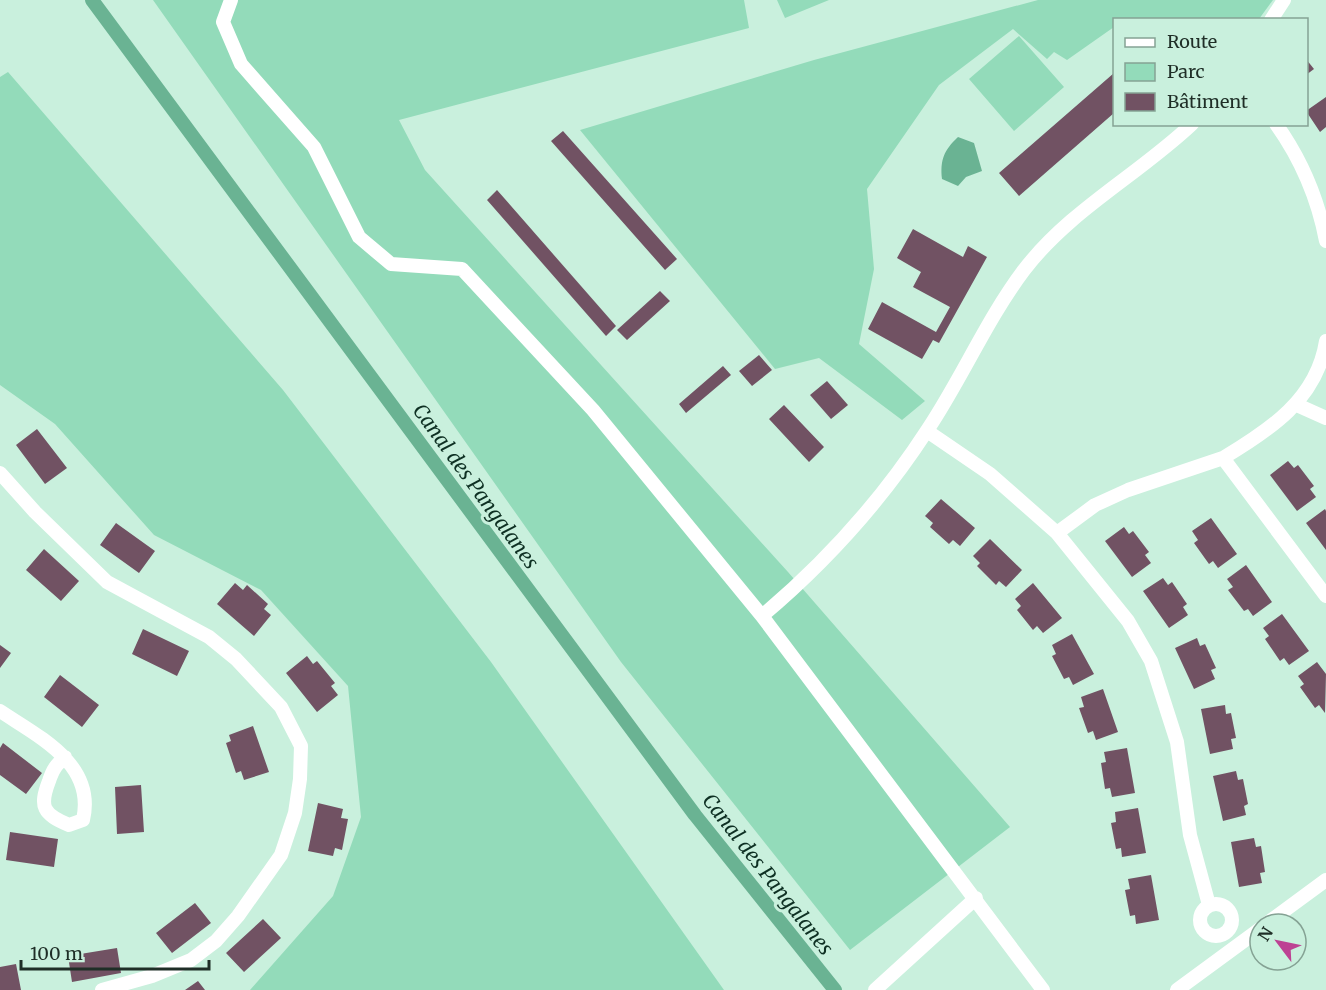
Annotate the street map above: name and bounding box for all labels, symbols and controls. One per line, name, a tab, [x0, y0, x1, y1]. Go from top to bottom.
legend	[1113, 18, 1308, 126]
text: Route	[1167, 30, 1217, 53]
text: Parc	[1167, 60, 1205, 83]
text: Bâtiment	[1167, 90, 1248, 113]
water label: Canal des Pangalanes	[408, 399, 544, 573]
water label: Canal des Pangalanes	[697, 788, 839, 960]
north arrow	[1248, 912, 1308, 972]
text: N	[1253, 923, 1277, 945]
scale bar	[21, 933, 208, 971]
text: 100 m	[30, 942, 83, 965]

